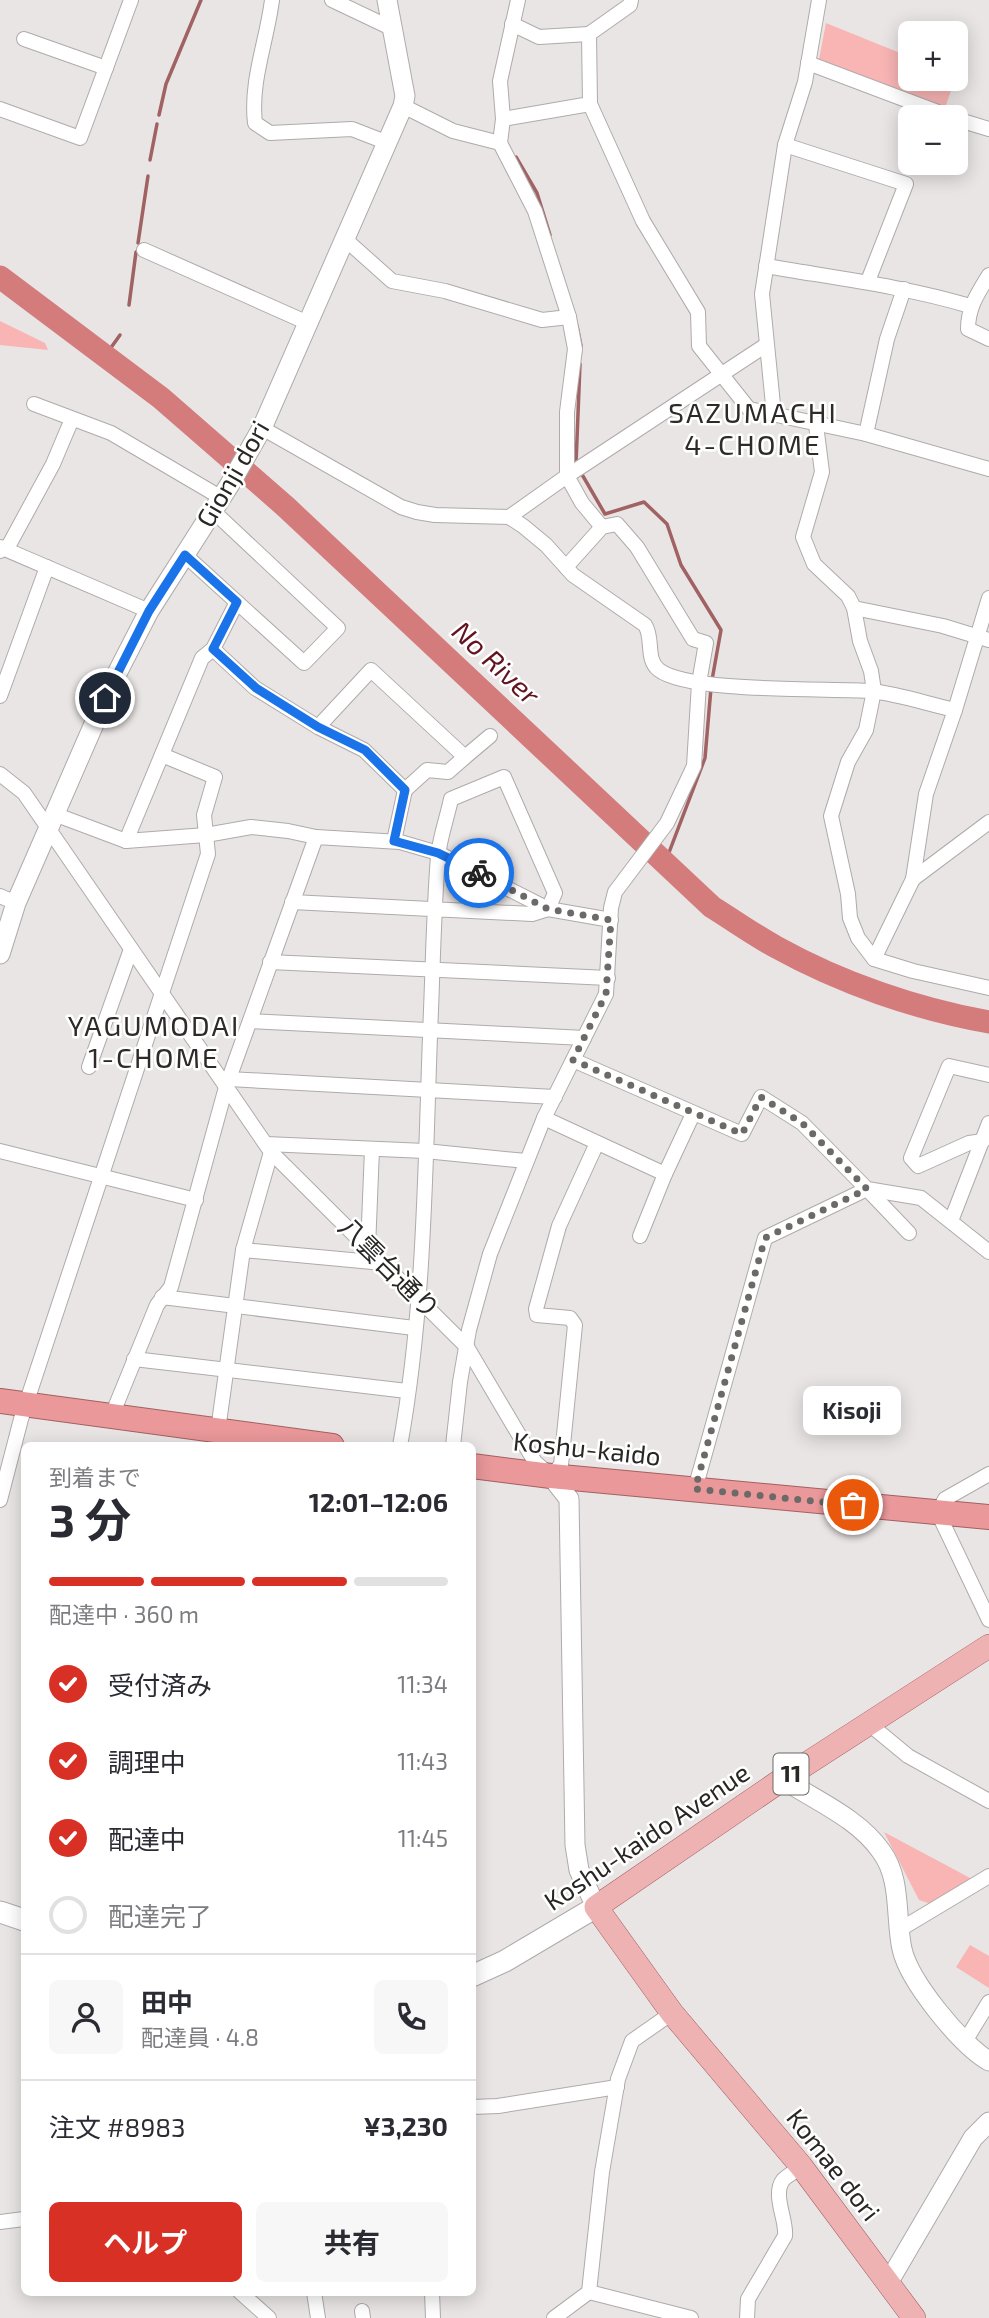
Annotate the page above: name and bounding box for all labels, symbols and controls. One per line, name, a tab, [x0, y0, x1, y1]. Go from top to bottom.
map controls	[898, 21, 968, 175]
button: +	[898, 21, 968, 91]
button: −	[898, 105, 968, 175]
district label: SAZUMACHI 4-CHOME	[668, 395, 838, 461]
street label: Gionji dori	[189, 414, 275, 532]
water label: No River	[446, 613, 548, 712]
pin	[75, 668, 135, 728]
icon: home	[86, 679, 124, 717]
courier	[444, 838, 514, 908]
icon: bike	[460, 854, 498, 892]
district label: YAGUMODAI 1-CHOME	[68, 1008, 240, 1074]
street label: 八雲台通り	[333, 1210, 447, 1324]
callout: Kisoji	[804, 1386, 902, 1435]
text: Kisoji	[822, 1396, 882, 1424]
street label: Koshu-kaido	[512, 1424, 662, 1471]
text: 到着まで	[49, 1463, 141, 1491]
pin	[823, 1475, 883, 1535]
text: 12:01–12:06	[309, 1486, 448, 1517]
icon: bag	[834, 1486, 872, 1524]
text: 3 分	[49, 1491, 131, 1546]
text: 配達中 · 360 m	[49, 1600, 199, 1628]
icon: check	[49, 1665, 87, 1703]
text: 受付済み	[108, 1669, 212, 1700]
text: 11:34	[397, 1670, 448, 1698]
icon: check	[49, 1742, 87, 1780]
text: 調理中	[108, 1746, 186, 1777]
text: 11:43	[397, 1747, 448, 1775]
road number: 11	[774, 1754, 808, 1794]
street label: Koshu-kaido Avenue	[538, 1756, 755, 1916]
icon: check	[49, 1819, 87, 1857]
text: 配達中	[108, 1823, 186, 1854]
text: 11:45	[398, 1824, 448, 1852]
text: 配達完了	[108, 1900, 212, 1931]
button: person	[49, 1980, 123, 2054]
button: phone	[374, 1980, 448, 2054]
text: 田中	[141, 1986, 193, 2017]
text: 配達員 · 4.8	[141, 2023, 259, 2051]
street label: Komae dori	[781, 2102, 887, 2226]
text: ¥3,230	[363, 2110, 448, 2141]
text: 注文 #8983	[49, 2111, 186, 2142]
button: ヘルプ	[49, 2202, 242, 2282]
button: 共有	[256, 2202, 448, 2282]

